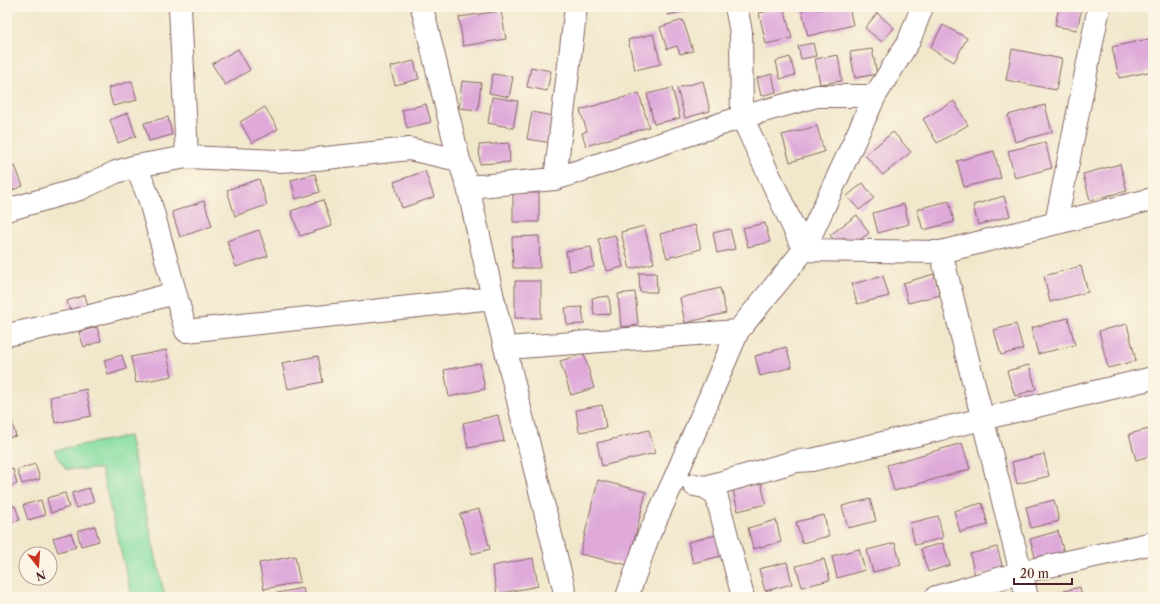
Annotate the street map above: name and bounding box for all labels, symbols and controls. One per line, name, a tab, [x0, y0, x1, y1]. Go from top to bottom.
north arrow	[18, 546, 58, 586]
scale bar	[1014, 560, 1072, 586]
text: 20 m	[1020, 566, 1049, 581]
text: N	[34, 567, 48, 584]

